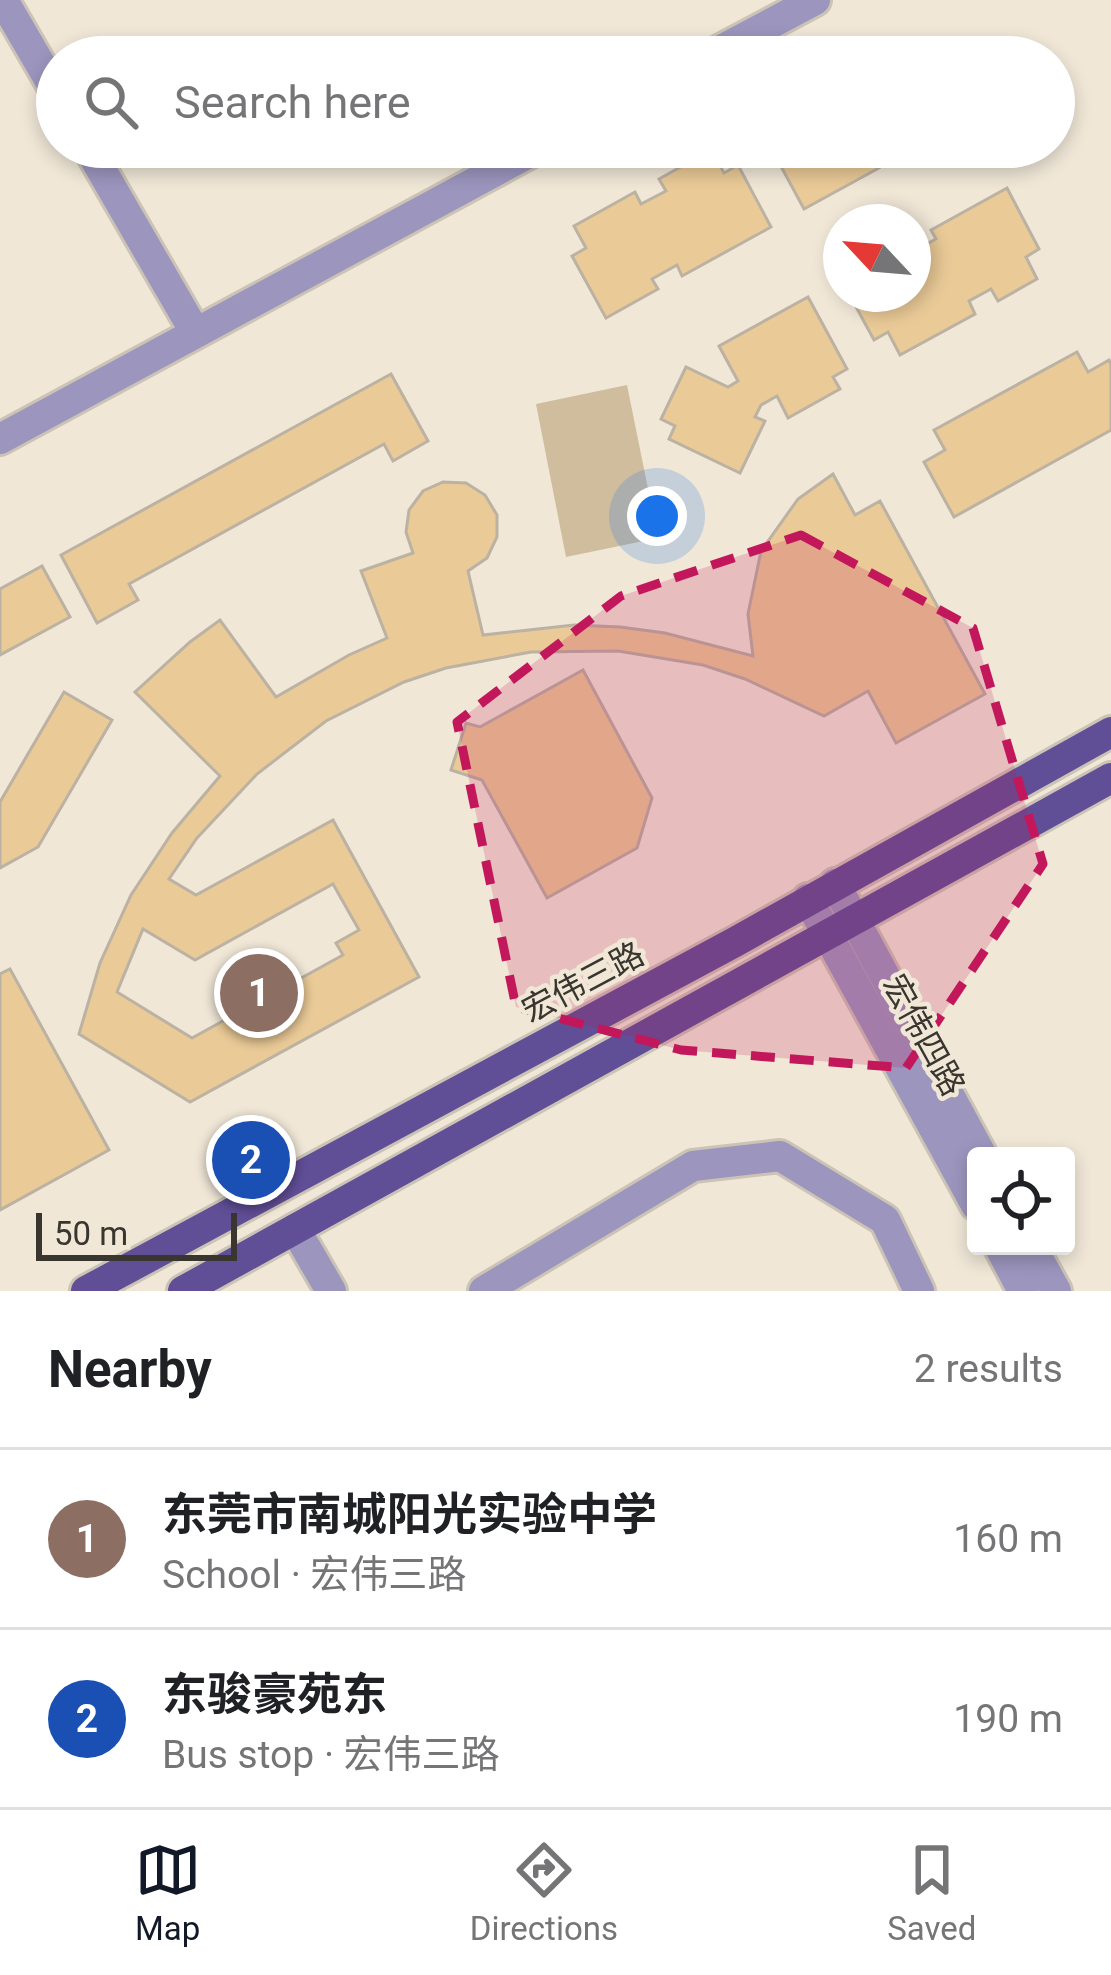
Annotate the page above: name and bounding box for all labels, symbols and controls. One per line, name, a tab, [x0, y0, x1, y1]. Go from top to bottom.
search box	[36, 36, 1075, 168]
icon: search	[78, 69, 144, 135]
text: Search here	[174, 76, 411, 129]
north arrow	[823, 204, 931, 312]
your location	[627, 486, 687, 546]
street label: 宏伟三路	[516, 934, 650, 1030]
pin: 1	[220, 948, 298, 1038]
street label: 宏伟四路	[875, 968, 973, 1102]
pin: 2	[212, 1115, 290, 1205]
map controls	[967, 1147, 1075, 1255]
button: locate	[967, 1147, 1075, 1255]
scale bar	[36, 1207, 237, 1260]
text: 50 m	[54, 1214, 128, 1253]
text: Nearby	[48, 1340, 212, 1399]
text: 2 results	[914, 1346, 1063, 1392]
text: 东莞市南城阳光实验中学	[162, 1488, 657, 1541]
text: 1	[76, 1516, 98, 1562]
text: 160 m	[953, 1516, 1063, 1562]
text: School · 宏伟三路	[162, 1552, 467, 1598]
text: 东骏豪苑东	[162, 1668, 387, 1721]
text: 2	[76, 1696, 98, 1742]
text: 190 m	[953, 1696, 1063, 1742]
text: Bus stop · 宏伟三路	[162, 1732, 500, 1778]
tab: Map	[135, 1837, 201, 1948]
tab: Directions	[470, 1837, 618, 1948]
tab: Saved	[887, 1837, 976, 1948]

